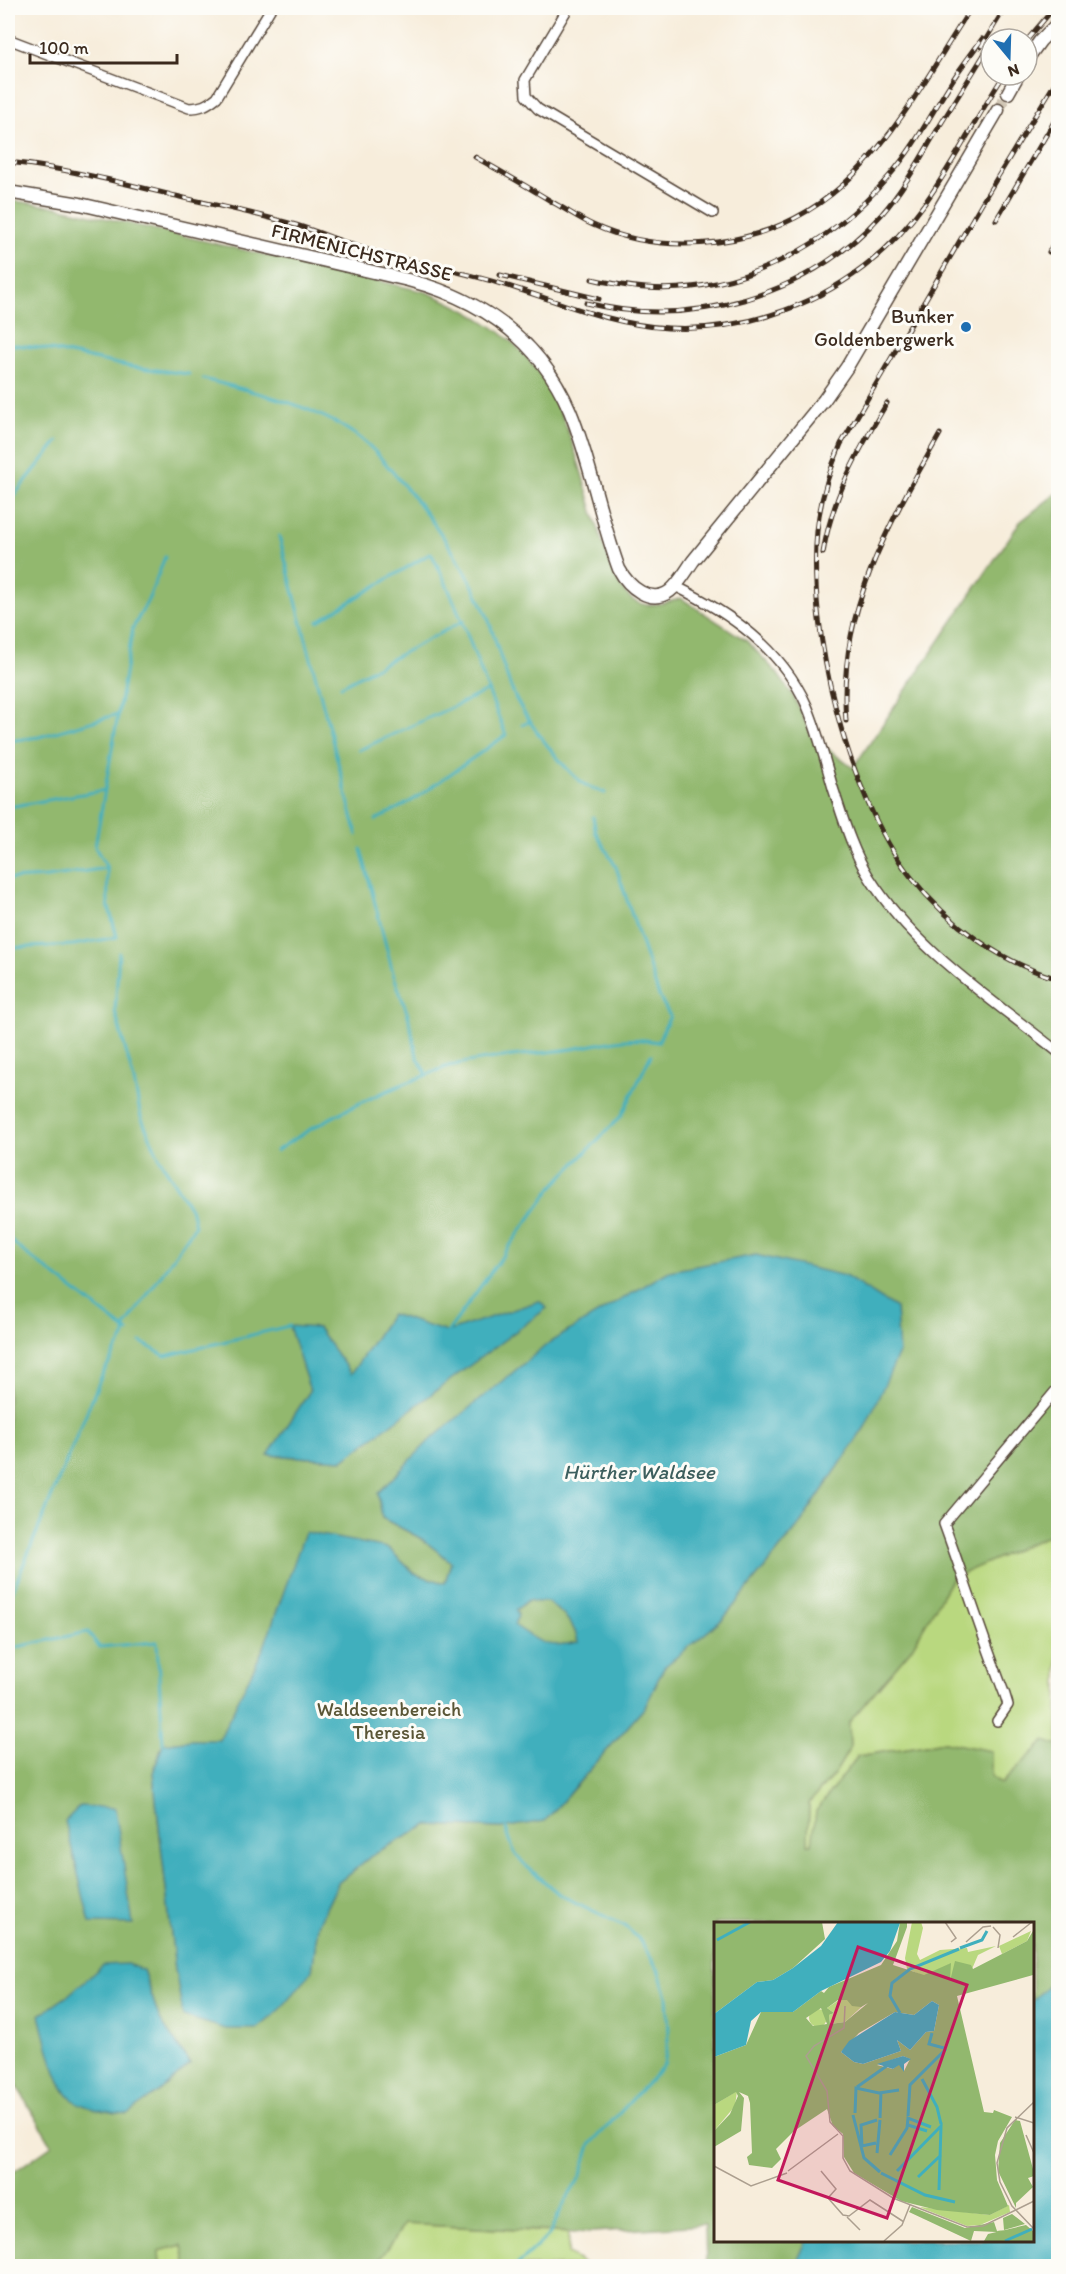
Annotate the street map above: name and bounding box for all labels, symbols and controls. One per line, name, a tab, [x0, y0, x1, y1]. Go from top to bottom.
scale bar	[30, 27, 177, 65]
north arrow	[979, 27, 1039, 87]
text: 100 m	[39, 37, 89, 59]
text: N	[1006, 60, 1022, 81]
street label: FIRMENICHSTRASSE	[269, 218, 455, 286]
place label: Bunker Goldenbergwerk	[814, 304, 955, 351]
marker: Bunker Goldenbergwerk	[959, 320, 973, 334]
water label: Hürther Waldsee	[563, 1459, 716, 1484]
park label: Waldseenbereich Theresia	[317, 1697, 461, 1744]
inset map	[714, 1922, 1033, 2241]

